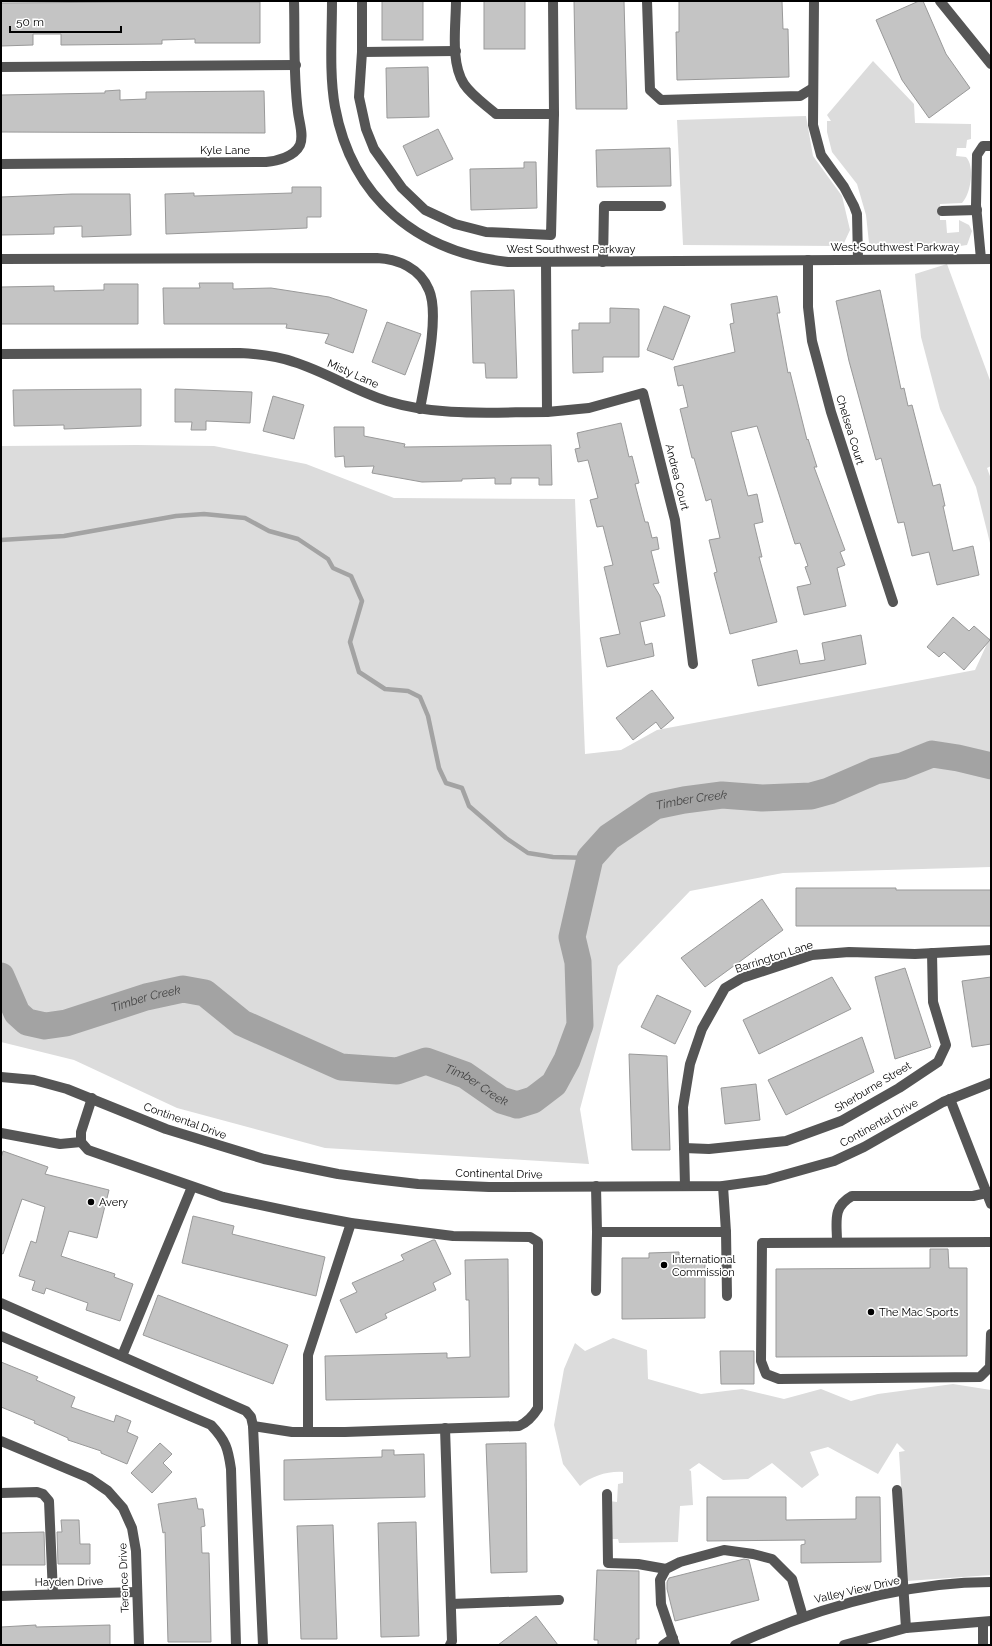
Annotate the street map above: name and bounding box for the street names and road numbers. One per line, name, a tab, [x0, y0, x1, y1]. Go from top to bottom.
street label: Kyle Lane	[200, 144, 251, 157]
street label: West Southwest Parkway	[831, 241, 959, 254]
street label: West Southwest Parkway	[507, 243, 635, 256]
street label: Misty Lane	[325, 357, 381, 391]
street label: Chelsea Court	[833, 394, 867, 467]
street label: Andrea Court	[662, 443, 692, 512]
street label: Barrington Lane	[733, 938, 815, 976]
street label: Sherburne Street	[832, 1059, 914, 1115]
street label: Continental Drive	[838, 1096, 921, 1150]
street label: Continental Drive	[142, 1100, 229, 1142]
street label: Continental Drive	[455, 1167, 543, 1181]
street label: Terence Drive	[116, 1542, 132, 1613]
street label: Valley View Drive	[813, 1574, 901, 1606]
street label: Hayden Drive	[35, 1575, 104, 1589]

